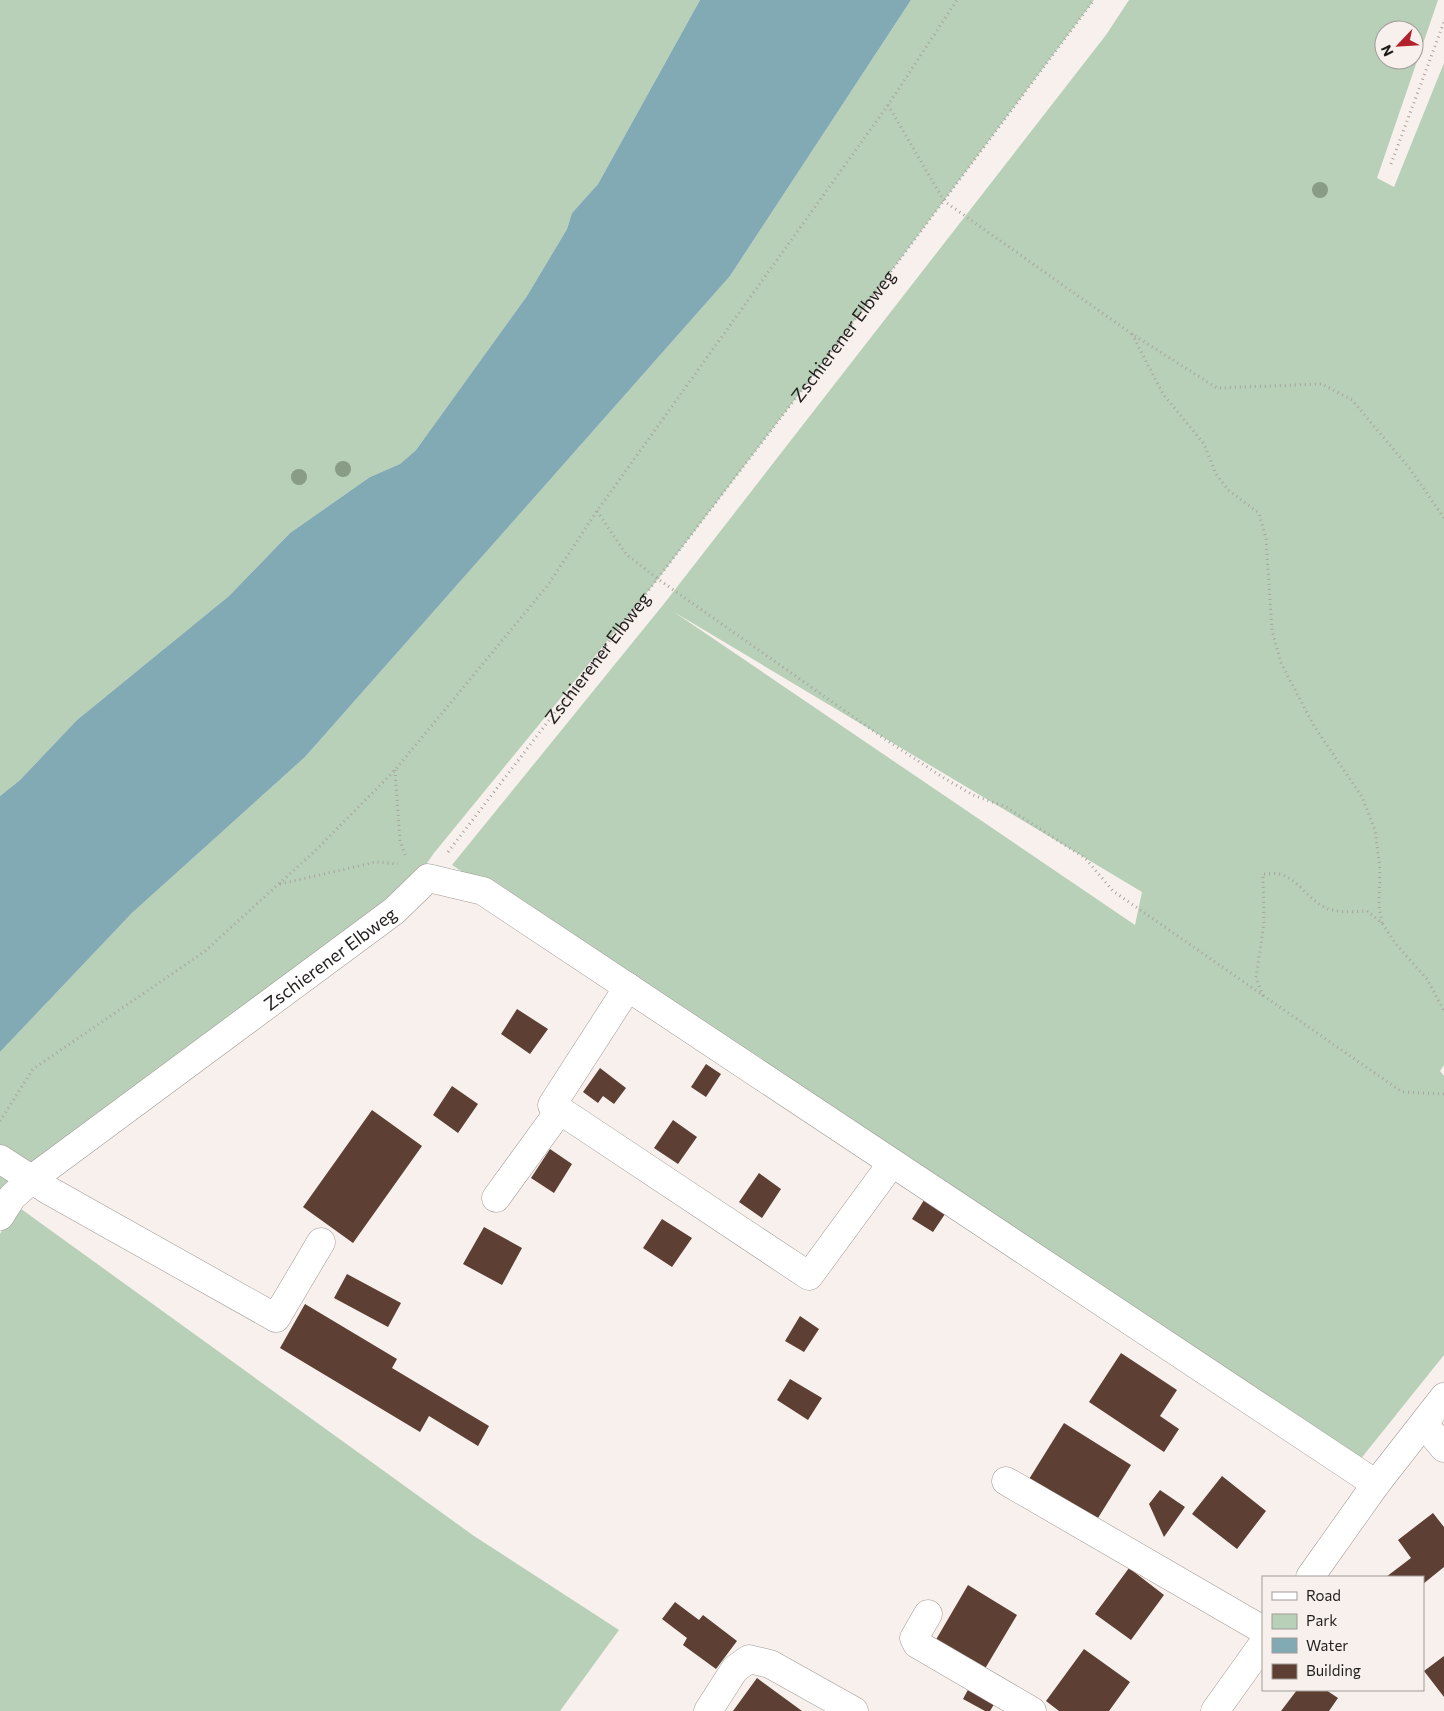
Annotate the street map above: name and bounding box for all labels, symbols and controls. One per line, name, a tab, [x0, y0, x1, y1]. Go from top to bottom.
north arrow	[1374, 20, 1424, 70]
text: N	[1377, 42, 1397, 59]
street label: Zschierener Elbweg	[786, 265, 900, 406]
street label: Zschierener Elbweg	[540, 587, 654, 728]
street label: Zschierener Elbweg	[259, 902, 401, 1015]
legend	[1262, 1576, 1424, 1691]
text: Road	[1306, 1586, 1341, 1604]
text: Park	[1306, 1611, 1337, 1629]
text: Water	[1306, 1636, 1348, 1654]
text: Building	[1306, 1661, 1361, 1679]

